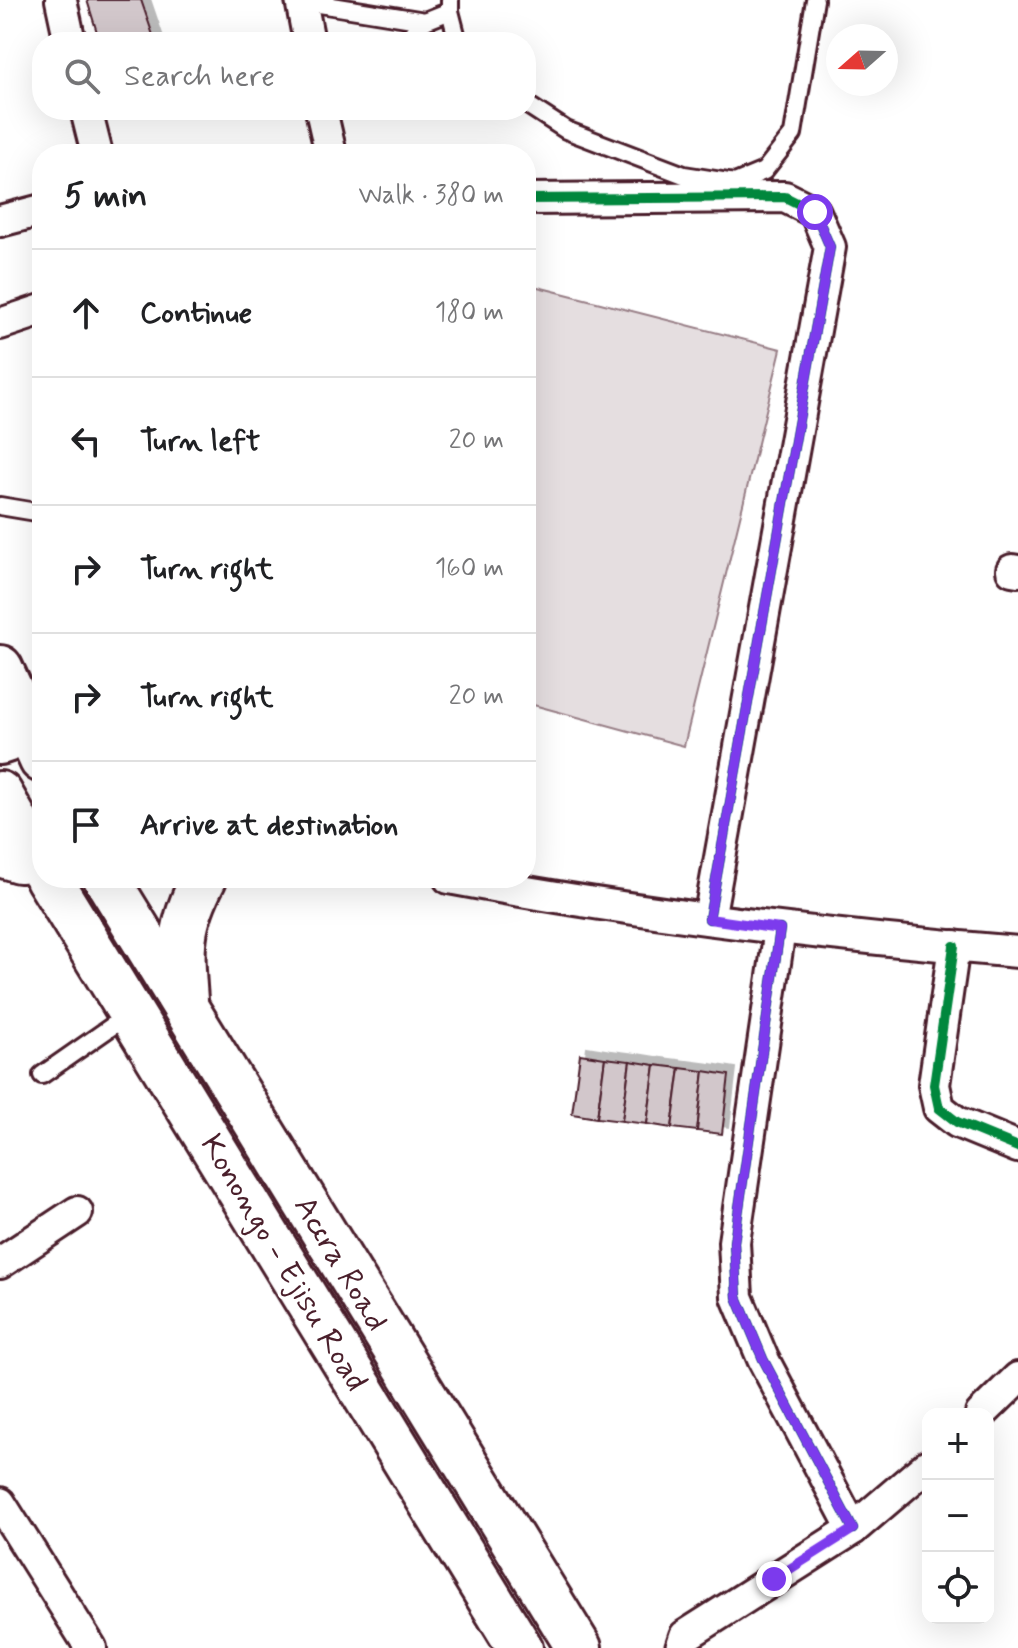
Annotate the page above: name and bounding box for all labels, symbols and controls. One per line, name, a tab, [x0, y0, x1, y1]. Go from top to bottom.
north arrow	[826, 24, 898, 96]
search box	[32, 32, 536, 120]
icon: search	[60, 54, 104, 98]
text: Search here	[124, 57, 275, 96]
text: 5 min	[64, 174, 147, 219]
text: Walk · 380 m	[358, 179, 504, 213]
route start	[797, 194, 833, 230]
icon: ahead	[64, 291, 108, 335]
text: Continue	[140, 294, 252, 333]
text: 180 m	[435, 296, 504, 330]
icon: left	[64, 419, 108, 463]
text: Turn left	[140, 422, 260, 461]
text: 20 m	[449, 424, 504, 458]
icon: right	[64, 547, 108, 591]
text: Turn right	[140, 550, 273, 589]
text: 160 m	[435, 552, 504, 586]
icon: right	[64, 675, 108, 719]
text: Turn right	[140, 678, 273, 717]
text: 20 m	[449, 680, 504, 714]
icon: arrive	[64, 803, 108, 847]
text: Arrive at destination	[140, 806, 398, 845]
street label: Konongo - Ejisu Road	[190, 1127, 377, 1399]
street label: Accra Road	[283, 1189, 397, 1340]
map controls	[922, 1408, 994, 1624]
button: +	[922, 1408, 994, 1480]
button: −	[922, 1480, 994, 1552]
button: locate	[922, 1552, 994, 1624]
route end	[756, 1561, 792, 1597]

